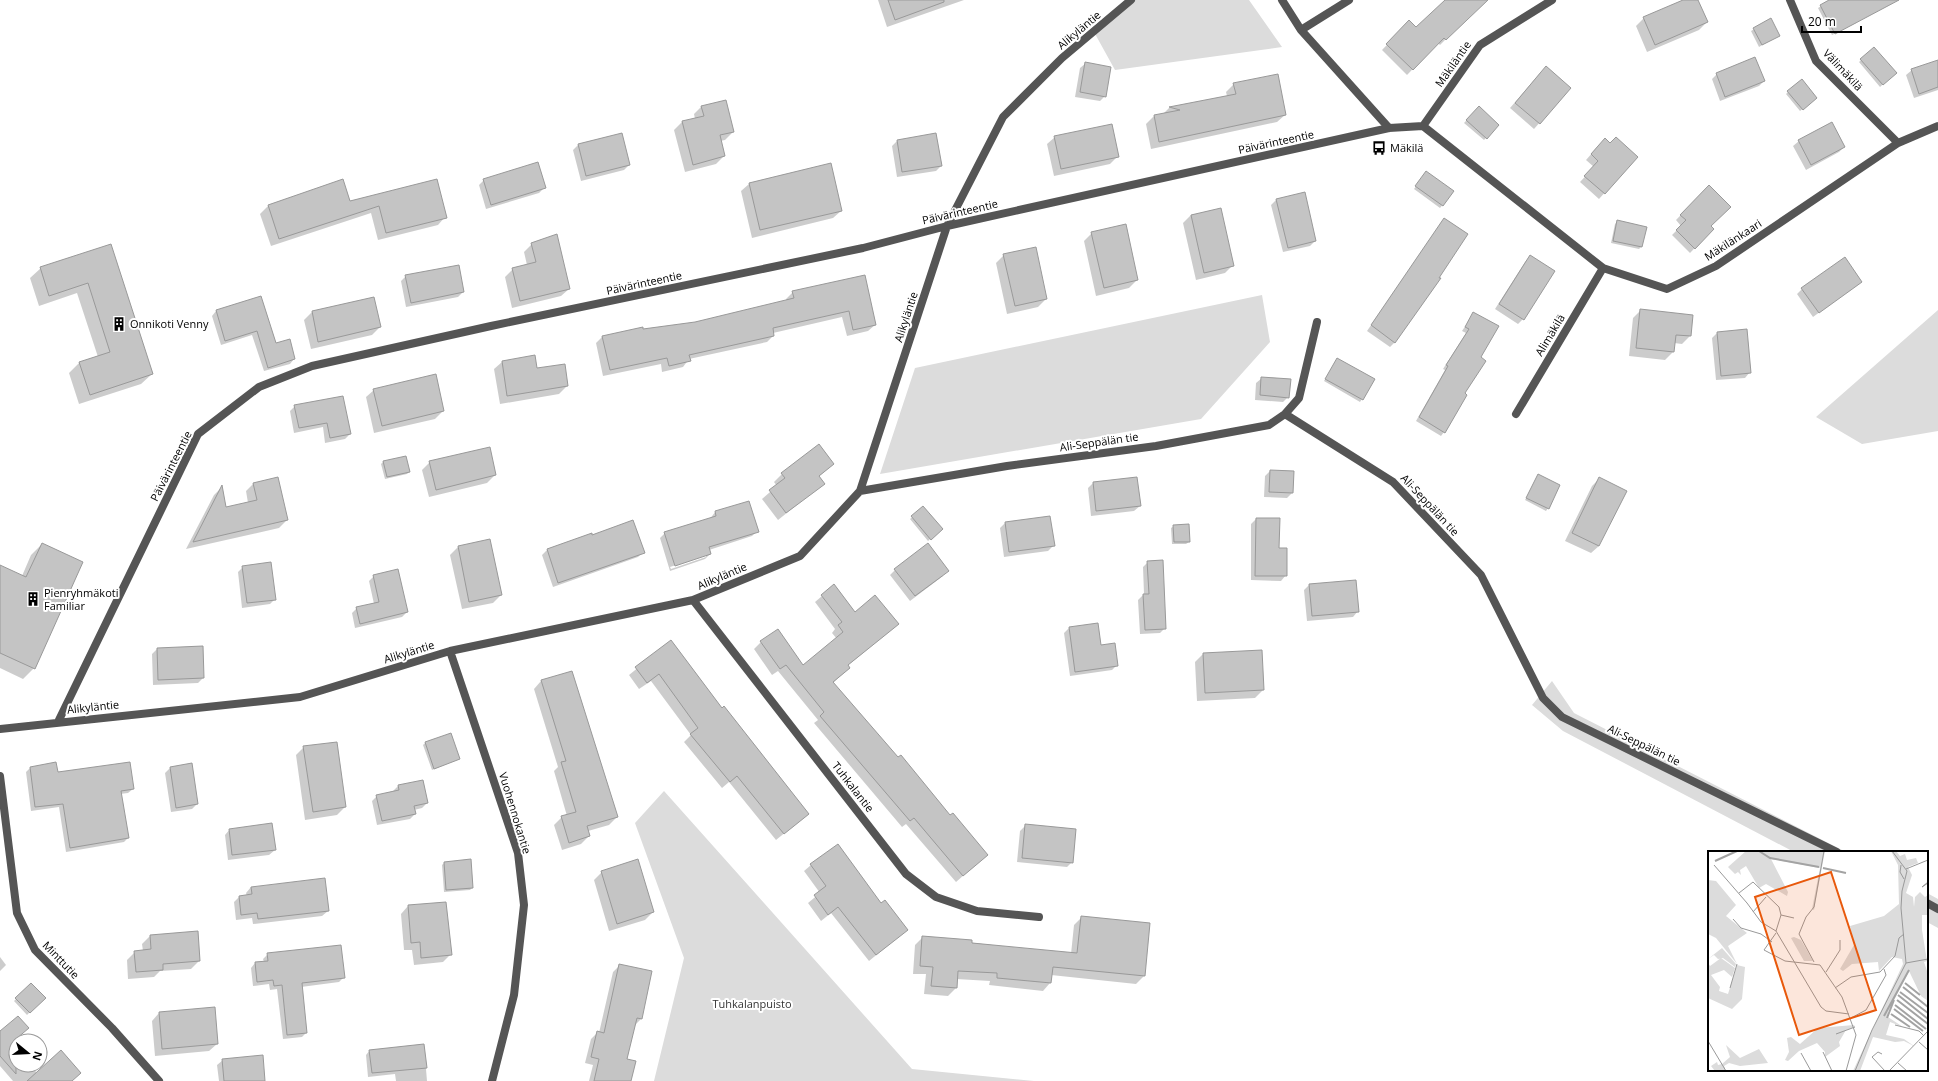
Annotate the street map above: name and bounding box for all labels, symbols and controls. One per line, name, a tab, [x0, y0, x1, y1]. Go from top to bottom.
street label: Alikyläntie	[1054, 7, 1104, 52]
scale bar	[1802, 8, 1861, 34]
text: 20 m	[1808, 13, 1836, 30]
street label: Mäkiläntie	[1431, 38, 1474, 90]
street label: Välimäkilä	[1820, 46, 1867, 94]
street label: Päivärinteentie	[1237, 126, 1315, 157]
bus stop icon: Mäkilä	[1371, 140, 1387, 156]
place label: Mäkilä	[1390, 140, 1423, 155]
street label: Päivärinteentie	[921, 196, 999, 227]
street label: Mäkilänkaari	[1701, 215, 1764, 264]
street label: Päivärinteentie	[605, 267, 683, 298]
street label: Alikyläntie	[890, 290, 921, 344]
street label: Alimäkilä	[1531, 311, 1568, 358]
building icon: Onnikoti Venny	[111, 316, 127, 332]
place label: Onnikoti Venny	[130, 316, 209, 331]
street label: Päivärinteentie	[146, 428, 195, 503]
street label: Ali-Seppälän tie	[1059, 429, 1139, 454]
street label: Ali-Seppälän tie	[1398, 471, 1463, 539]
street label: Alikyläntie	[695, 558, 749, 593]
place label: Pienryhmäkoti Familiar	[44, 585, 118, 613]
building icon: Pienryhmäkoti Familiar	[25, 591, 41, 607]
street label: Alikyläntie	[382, 637, 436, 666]
street label: Alikyläntie	[66, 696, 120, 717]
street label: Ali-Seppälän tie	[1605, 720, 1683, 769]
street label: Tuhkalantie	[829, 758, 878, 815]
street label: Vuohennokantie	[496, 770, 535, 855]
inset map	[1708, 851, 1928, 1071]
street label: Minttutie	[40, 938, 83, 982]
park label: Tuhkalanpuisto	[712, 996, 792, 1011]
north arrow	[8, 1033, 48, 1073]
text: N	[29, 1050, 47, 1063]

